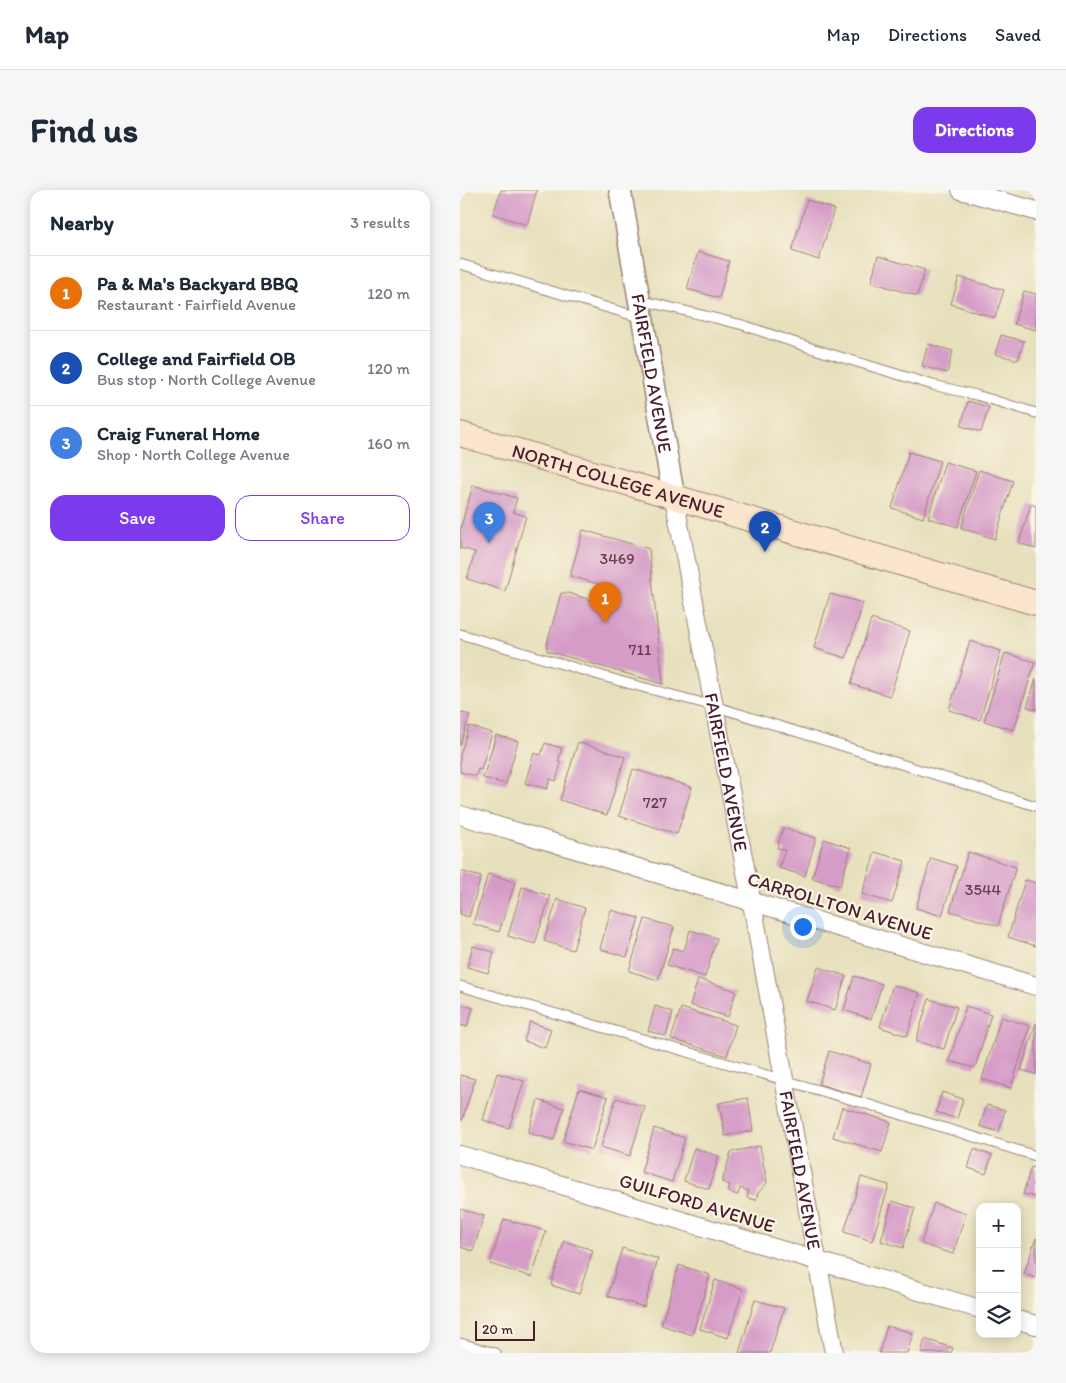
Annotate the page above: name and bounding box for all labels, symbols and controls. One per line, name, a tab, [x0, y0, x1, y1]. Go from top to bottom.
text: Map	[25, 20, 69, 49]
text: Map	[827, 24, 860, 46]
text: Directions	[888, 24, 967, 46]
text: Saved	[995, 24, 1041, 46]
button: Directions	[913, 107, 1036, 153]
text: Find us	[30, 109, 138, 151]
text: Nearby	[50, 210, 114, 235]
text: 3 results	[350, 213, 410, 232]
text: Pa & Ma's Backyard BBQ	[97, 272, 298, 295]
text: 1	[62, 284, 70, 303]
text: 120 m	[367, 284, 410, 303]
street label: FAIRFIELD AVENUE	[627, 292, 677, 455]
text: Restaurant · Fairfield Avenue	[97, 295, 296, 314]
text: College and Fairfield OB	[97, 347, 295, 370]
text: 2	[62, 359, 70, 378]
text: 120 m	[367, 359, 410, 378]
text: Bus stop · North College Avenue	[97, 370, 316, 389]
text: Craig Funeral Home	[97, 422, 260, 445]
text: 3	[62, 434, 70, 453]
text: 160 m	[367, 434, 410, 453]
street label: NORTH COLLEGE AVENUE	[510, 438, 727, 523]
text: Shop · North College Avenue	[97, 445, 290, 464]
button: Save	[50, 495, 225, 541]
button: Share	[235, 495, 410, 541]
pin: 3	[473, 502, 505, 543]
pin: 2	[749, 511, 781, 552]
house number: 3469	[599, 549, 635, 568]
pin: 1	[589, 582, 621, 623]
house number: 711	[629, 640, 652, 659]
street label: FAIRFIELD AVENUE	[700, 691, 753, 854]
house number: 727	[643, 793, 667, 812]
street label: CARROLLTON AVENUE	[745, 867, 935, 945]
house number: 3544	[965, 880, 1002, 899]
your location	[790, 914, 816, 940]
street label: FAIRFIELD AVENUE	[775, 1089, 827, 1252]
street label: GUILFORD AVENUE	[617, 1168, 777, 1238]
map controls	[976, 1203, 1021, 1338]
button: +	[976, 1203, 1021, 1248]
button: −	[976, 1248, 1021, 1293]
button: layers	[976, 1293, 1021, 1338]
scale bar	[475, 1318, 535, 1341]
text: 20 m	[482, 1321, 513, 1338]

